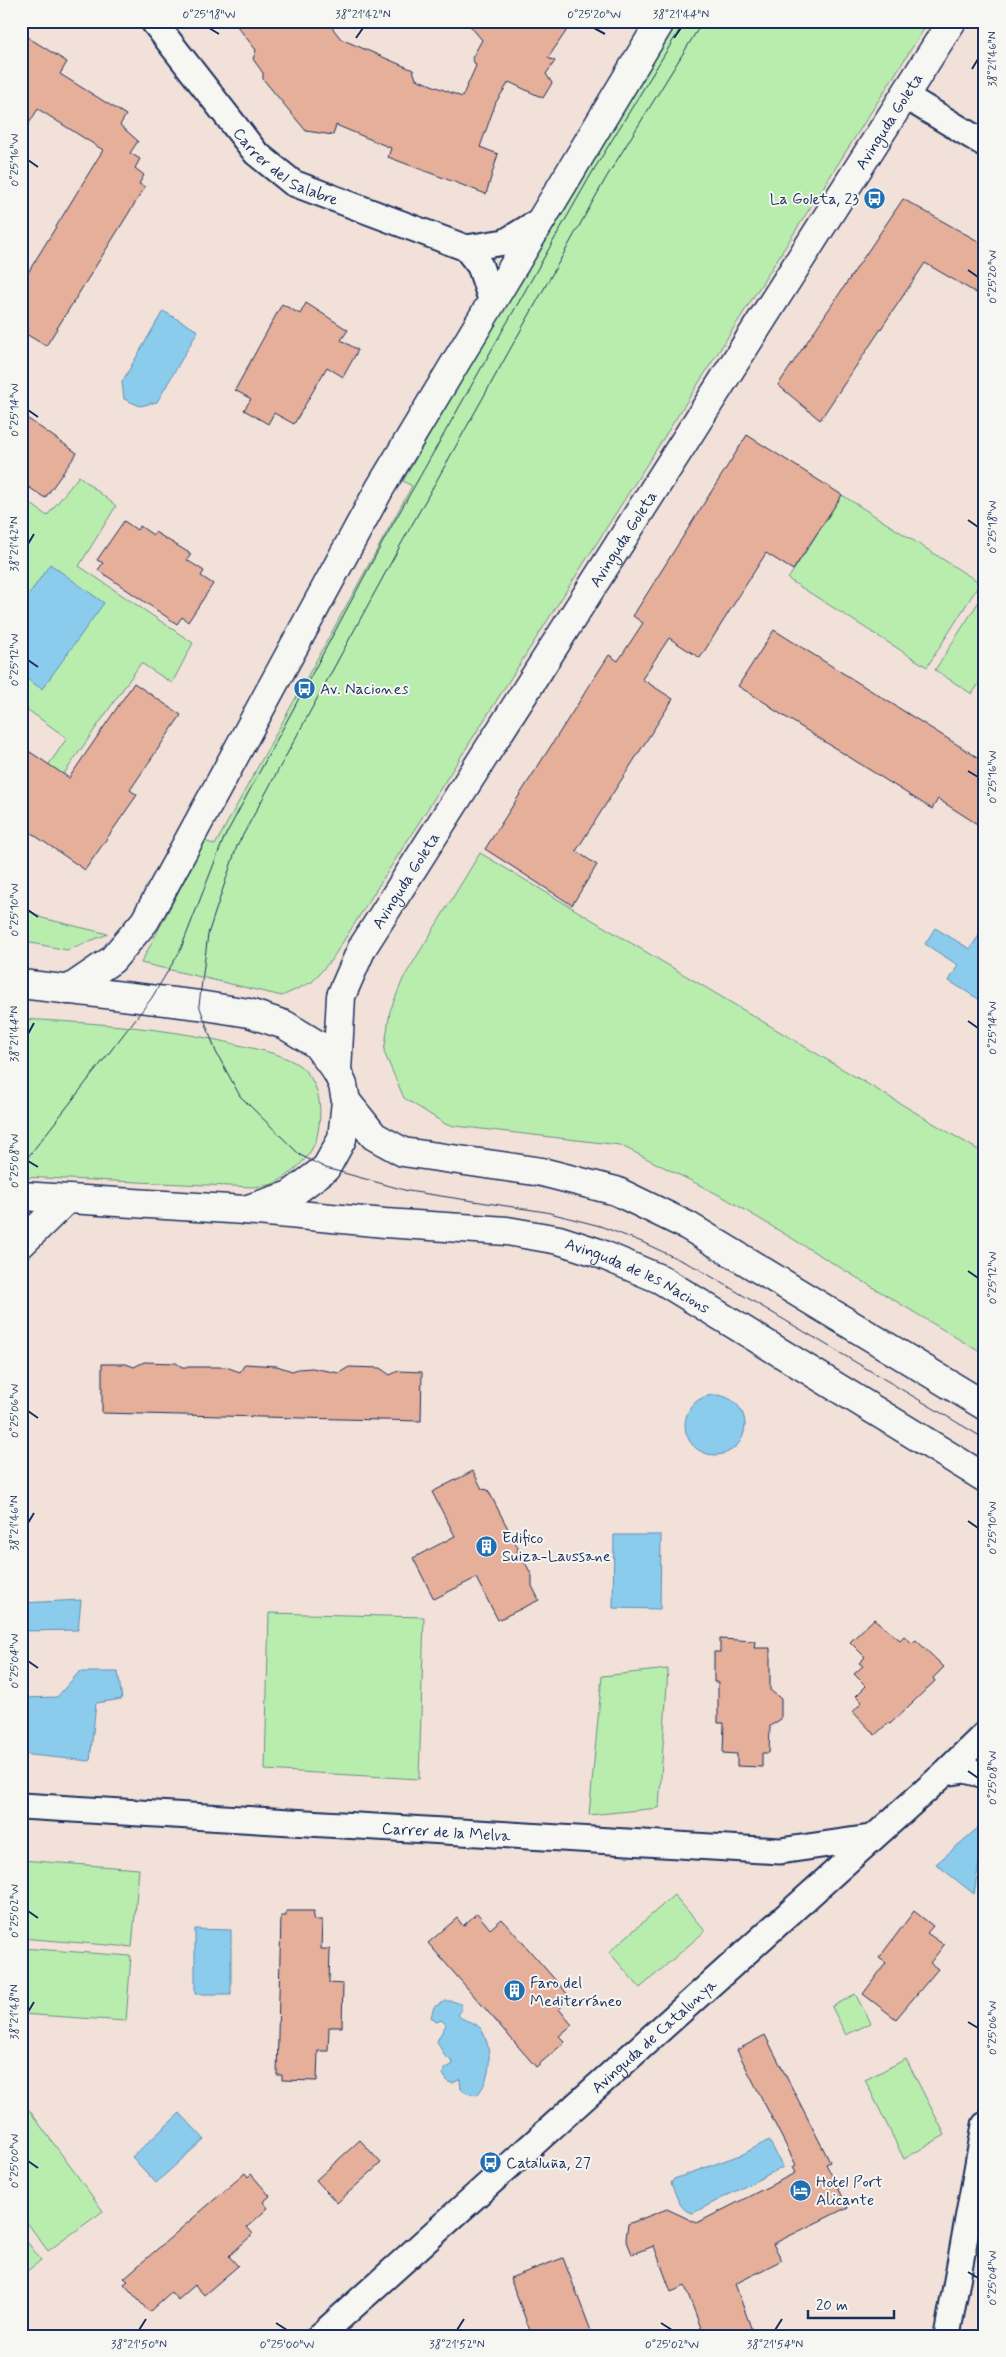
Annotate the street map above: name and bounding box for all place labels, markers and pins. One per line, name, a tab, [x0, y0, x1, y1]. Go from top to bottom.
bus stop icon: La Goleta, 23	[863, 186, 887, 210]
place label: La Goleta, 23	[770, 189, 859, 210]
bus stop icon: Av. Naciones	[292, 676, 316, 700]
place label: Av. Naciones	[320, 679, 408, 700]
place label: Edifico Suiza-Laussane	[502, 1528, 611, 1567]
building icon: Edifico Suiza-Laussane	[474, 1534, 498, 1558]
place label: Faro del Mediterráneo	[530, 1973, 622, 2012]
building icon: Faro del Mediterráneo	[502, 1979, 526, 2003]
bus stop icon: Cataluña, 27	[478, 2150, 502, 2174]
place label: Cataluña, 27	[506, 2153, 591, 2174]
place label: Hotel Port Alicante	[816, 2172, 883, 2211]
hotel icon: Hotel Port Alicante	[788, 2178, 812, 2202]

